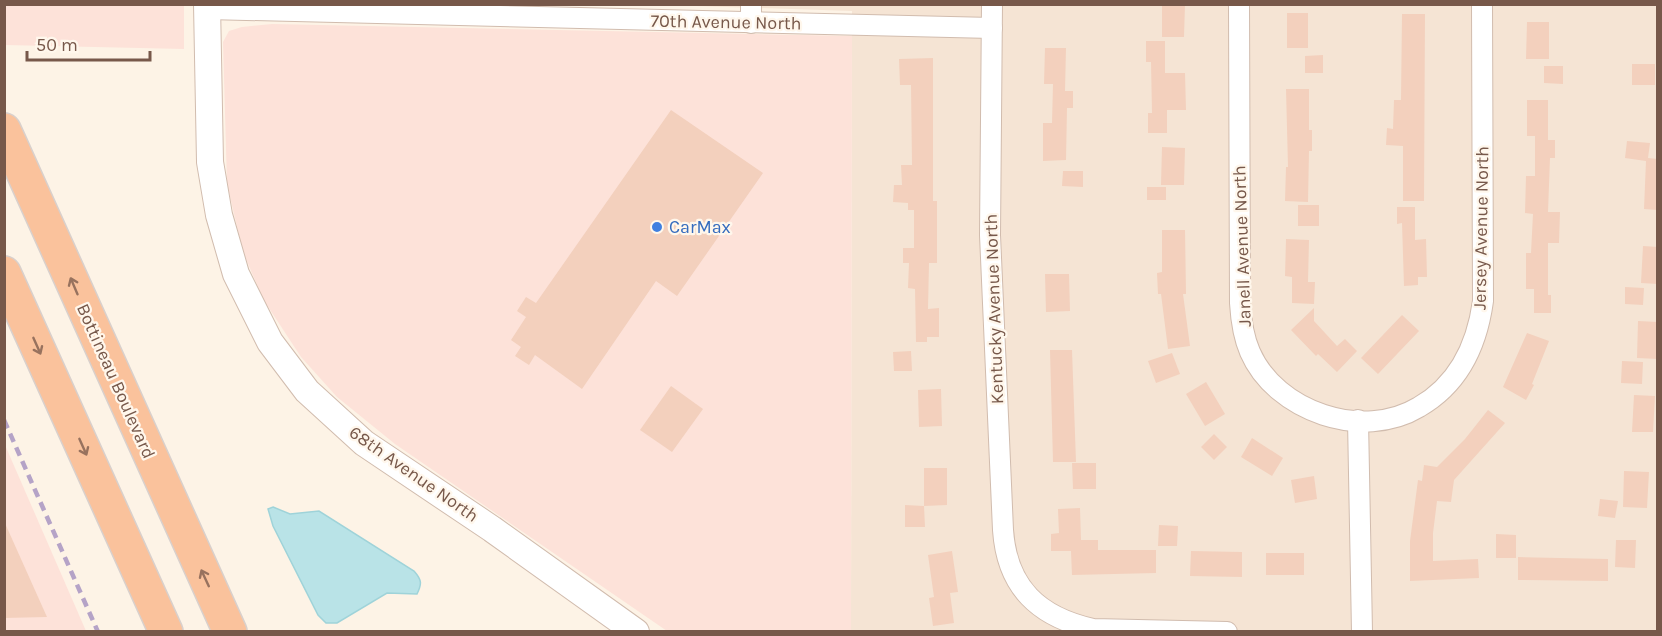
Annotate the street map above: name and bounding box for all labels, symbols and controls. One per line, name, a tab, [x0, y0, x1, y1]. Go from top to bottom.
street label: 70th Avenue North	[650, 10, 802, 34]
scale bar	[27, 24, 150, 62]
text: 50 m	[36, 34, 78, 56]
street label: Jersey Avenue North	[1469, 146, 1493, 310]
street label: Janell Avenue North	[1228, 165, 1256, 327]
street label: Kentucky Avenue North	[980, 214, 1008, 404]
place label: CarMax	[669, 216, 731, 238]
marker: CarMax	[650, 220, 664, 234]
one-way arrow	[67, 277, 79, 295]
street label: Bottineau Boulevard	[72, 300, 160, 462]
one-way arrow	[32, 336, 43, 354]
street label: 68th Avenue North	[345, 421, 483, 527]
one-way arrow	[78, 438, 89, 456]
one-way arrow	[199, 570, 211, 588]

